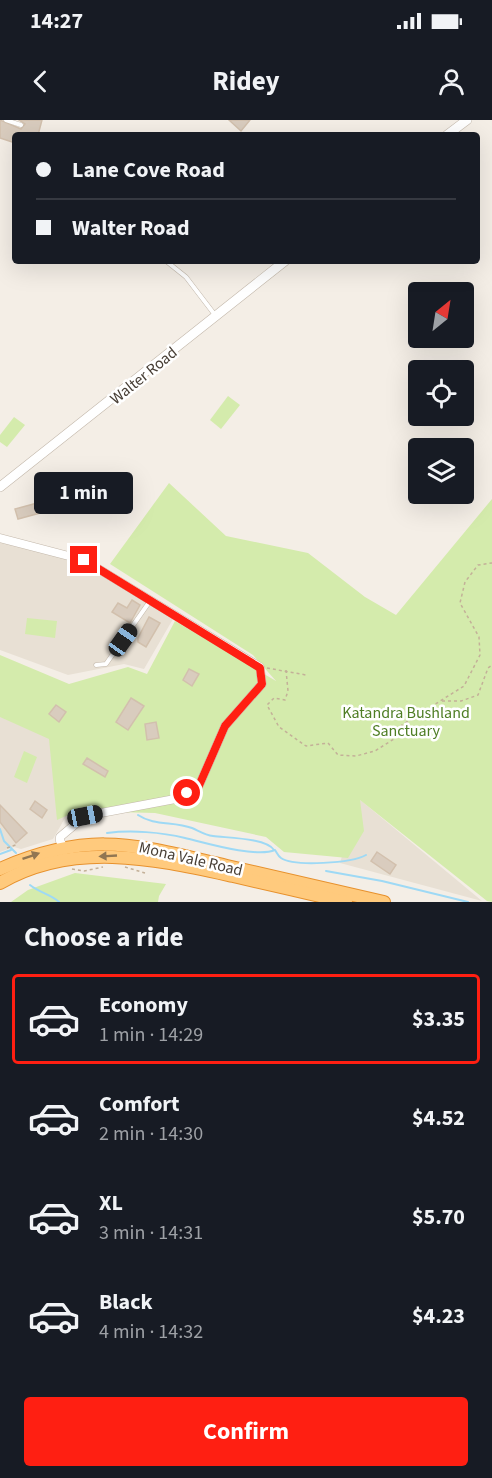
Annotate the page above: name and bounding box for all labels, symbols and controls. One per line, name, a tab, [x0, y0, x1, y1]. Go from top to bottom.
text: 14:27	[30, 5, 83, 37]
text: Ridey	[212, 62, 280, 101]
icon: back	[24, 65, 57, 98]
icon: person	[435, 65, 468, 98]
text: Lane Cove Road	[72, 154, 225, 186]
text: Walter Road	[72, 212, 190, 244]
north arrow	[408, 282, 474, 348]
map controls	[408, 282, 474, 504]
street label: Walter Road	[105, 342, 182, 410]
button: locate	[408, 360, 474, 426]
button: layers	[408, 438, 474, 504]
callout: 1 min	[34, 473, 134, 515]
text: 1 min	[59, 479, 108, 507]
route end	[70, 546, 97, 573]
car	[105, 620, 141, 660]
park label: Katandra Bushland Sanctuary	[342, 702, 470, 742]
route start	[173, 779, 200, 806]
car	[66, 804, 104, 828]
street label: Mona Vale Road	[137, 836, 245, 882]
one-way arrow	[23, 851, 41, 861]
one-way arrow	[99, 851, 118, 860]
text: Choose a ride	[24, 918, 184, 957]
text: Economy	[99, 989, 188, 1021]
icon: car	[27, 992, 81, 1046]
text: $3.35	[412, 1003, 465, 1035]
text: 1 min · 14:29	[99, 1021, 203, 1049]
text: Comfort	[99, 1088, 180, 1120]
icon: car	[27, 1091, 81, 1145]
text: $4.52	[412, 1102, 465, 1134]
text: 2 min · 14:30	[99, 1120, 203, 1148]
text: XL	[99, 1187, 123, 1219]
icon: car	[27, 1190, 81, 1244]
text: $5.70	[412, 1201, 465, 1233]
text: 3 min · 14:31	[99, 1219, 203, 1247]
text: Black	[99, 1286, 153, 1318]
icon: car	[27, 1289, 81, 1343]
text: $4.23	[412, 1300, 465, 1332]
text: 4 min · 14:32	[99, 1318, 203, 1346]
button: Confirm	[24, 1397, 468, 1466]

